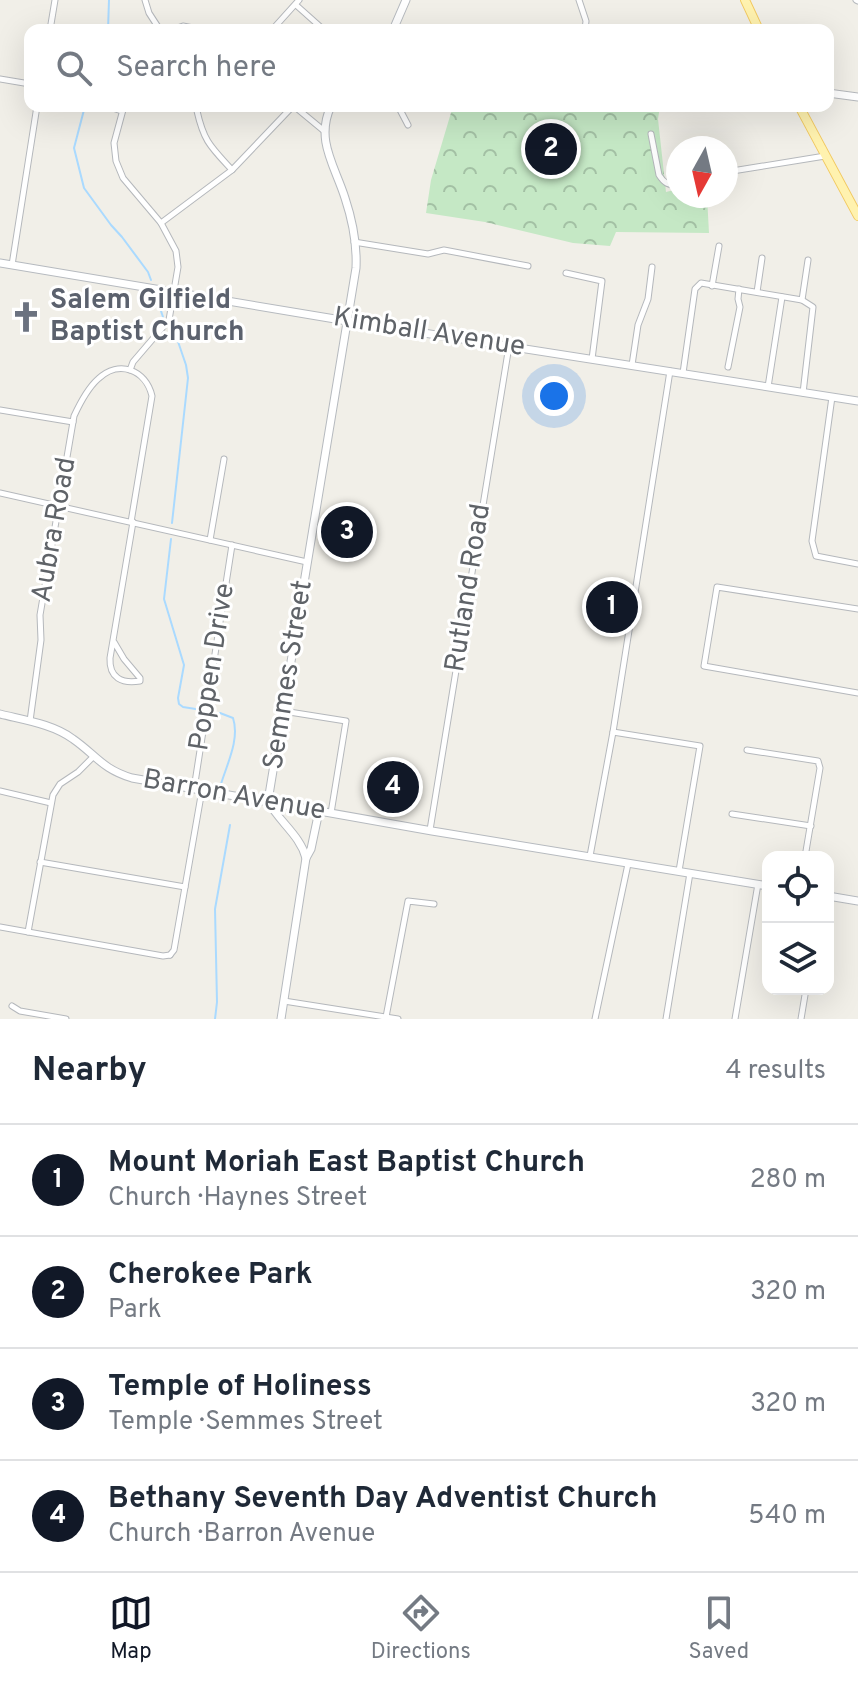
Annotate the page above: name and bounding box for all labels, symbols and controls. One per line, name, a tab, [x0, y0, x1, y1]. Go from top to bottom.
search box	[24, 24, 834, 112]
icon: search	[52, 46, 96, 90]
text: Search here	[116, 50, 276, 87]
pin: 2	[525, 119, 577, 179]
north arrow	[666, 136, 738, 208]
place label: Salem Gilfield Baptist Church	[50, 283, 245, 351]
church icon: Salem Gilfield Baptist Church	[9, 300, 43, 334]
street label: Kimball Avenue	[330, 300, 528, 366]
your location	[534, 376, 574, 416]
street label: Aubra Road	[25, 455, 85, 605]
street label: Rutland Road	[438, 501, 500, 675]
pin: 3	[321, 502, 373, 562]
pin: 1	[586, 577, 638, 637]
street label: Semmes Street	[256, 578, 322, 772]
street label: Poppen Drive	[182, 581, 244, 753]
pin: 4	[367, 757, 419, 817]
street label: Barron Avenue	[140, 762, 328, 830]
map controls	[762, 851, 834, 995]
button: locate	[762, 851, 834, 923]
button: layers	[762, 923, 834, 995]
text: Nearby	[32, 1050, 147, 1093]
text: 4 results	[725, 1055, 826, 1088]
text: Mount Moriah East Baptist Church	[108, 1145, 585, 1182]
text: 1	[53, 1164, 63, 1197]
text: 280 m	[750, 1164, 826, 1197]
text: Church · Haynes Street	[108, 1182, 367, 1215]
text: Cherokee Park	[108, 1257, 313, 1294]
text: 2	[50, 1276, 66, 1309]
text: 320 m	[750, 1276, 826, 1309]
text: Park	[108, 1294, 162, 1327]
text: Temple of Holiness	[108, 1369, 372, 1406]
text: 3	[50, 1388, 66, 1421]
text: 320 m	[750, 1388, 826, 1421]
text: Temple · Semmes Street	[108, 1406, 383, 1439]
text: Bethany Seventh Day Adventist Church	[108, 1481, 658, 1518]
text: 4	[50, 1500, 66, 1533]
text: 540 m	[748, 1500, 826, 1533]
text: Church · Barron Avenue	[108, 1518, 375, 1551]
tab: Map	[109, 1591, 153, 1666]
tab: Directions	[371, 1591, 471, 1666]
tab: Saved	[689, 1591, 749, 1666]

